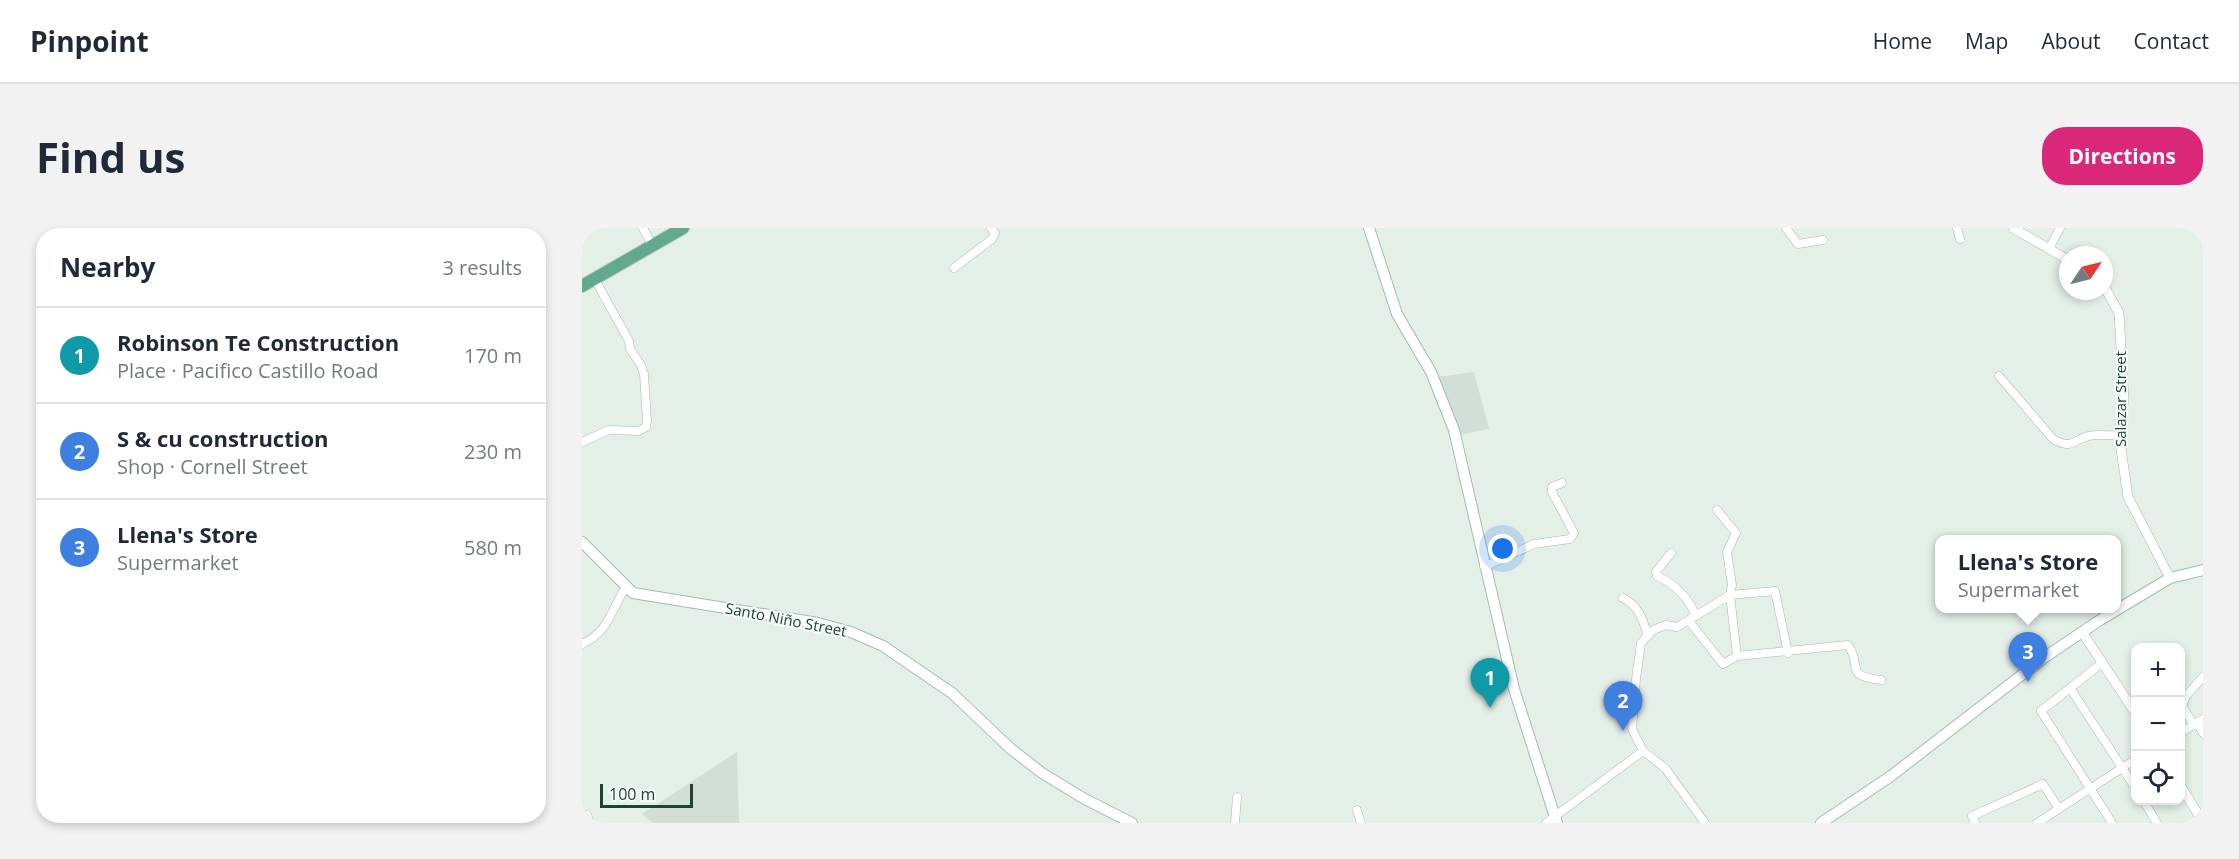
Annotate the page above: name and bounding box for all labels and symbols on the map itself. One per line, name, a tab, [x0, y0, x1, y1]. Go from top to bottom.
north arrow	[2059, 246, 2113, 300]
street label: Salazar Street	[2110, 351, 2130, 447]
your location	[1488, 534, 1517, 563]
street label: Santo Niño Street	[724, 597, 849, 641]
pin: 3	[2008, 632, 2048, 682]
pin: 1	[1470, 658, 1510, 708]
pin: 2	[1604, 682, 1642, 731]
scale bar	[600, 781, 693, 808]

